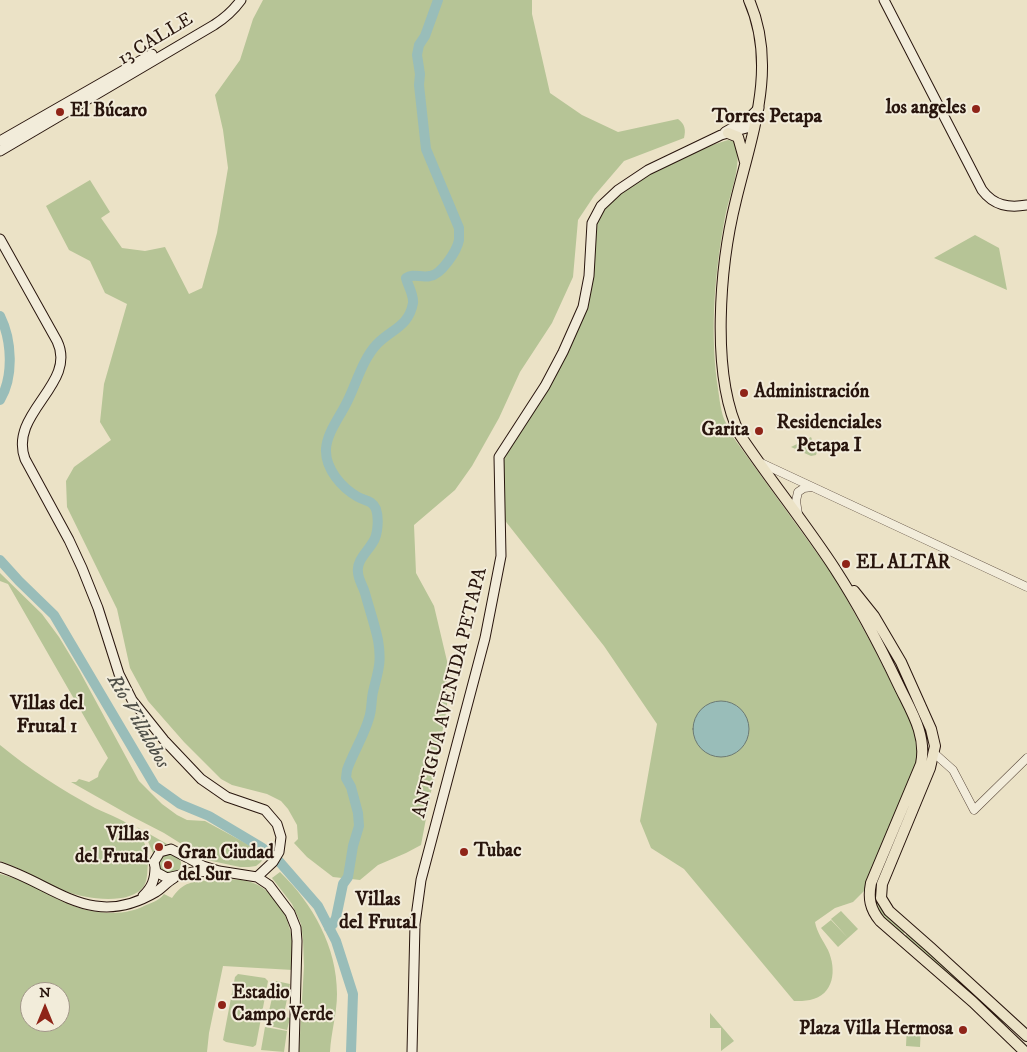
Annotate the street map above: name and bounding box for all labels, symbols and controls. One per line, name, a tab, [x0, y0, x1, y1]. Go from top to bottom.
street label: 13 CALLE	[114, 9, 198, 71]
place label: los angeles	[886, 98, 966, 120]
place label: El Búcaro	[70, 101, 147, 123]
marker: los angeles	[970, 103, 982, 115]
marker: El Búcaro	[54, 106, 66, 118]
district label: Torres Petapa	[712, 106, 822, 130]
place label: Administración	[754, 382, 869, 404]
marker: Administración	[738, 387, 750, 399]
district label: Residenciales Petapa I	[776, 412, 882, 459]
place label: Garita	[702, 420, 749, 442]
marker: Garita	[753, 425, 765, 437]
place label: EL ALTAR	[856, 553, 950, 575]
marker: EL ALTAR	[840, 558, 852, 570]
street label: ANTIGUA AVENIDA PETAPA	[409, 566, 493, 820]
water label: Río Villalobos	[100, 671, 174, 773]
district label: Villas del Frutal 1	[10, 693, 84, 740]
place label: Villas del Frutal	[75, 825, 149, 869]
marker: Villas del Frutal	[153, 841, 165, 853]
place label: Tubac	[474, 841, 521, 863]
place label: Gran Ciudad del Sur	[178, 843, 274, 887]
marker: Tubac	[458, 846, 470, 858]
marker: Gran Ciudad del Sur	[162, 859, 174, 871]
district label: Villas del Frutal	[339, 889, 417, 936]
north arrow	[20, 982, 70, 1032]
place label: Estadio Campo Verde	[232, 983, 333, 1027]
text: N	[39, 984, 51, 1002]
marker: Estadio Campo Verde	[216, 999, 228, 1011]
place label: Plaza Villa Hermosa	[799, 1019, 953, 1041]
marker: Plaza Villa Hermosa	[957, 1024, 969, 1036]

